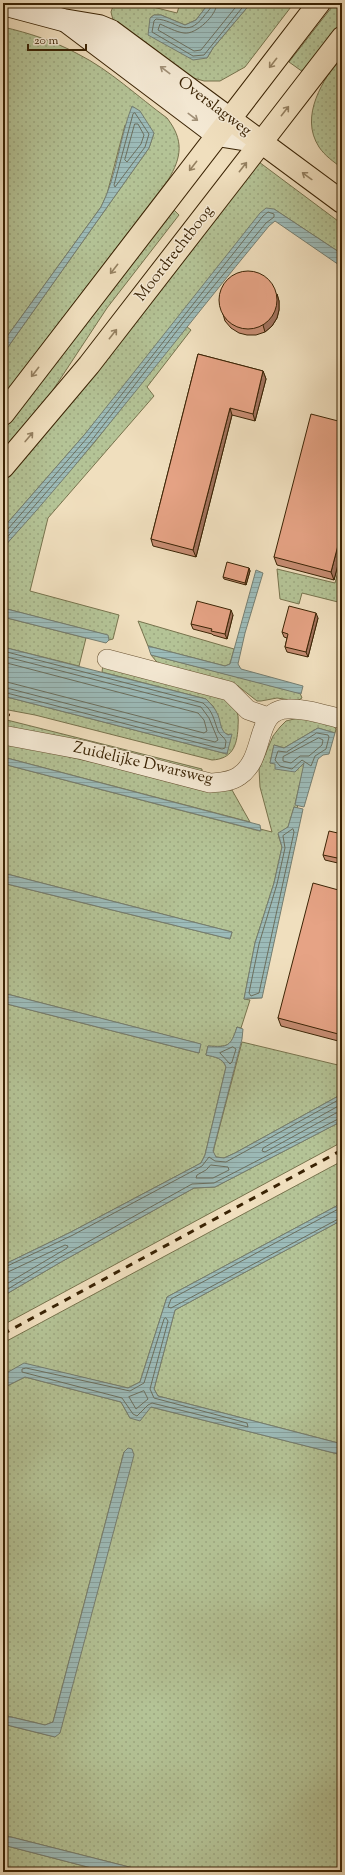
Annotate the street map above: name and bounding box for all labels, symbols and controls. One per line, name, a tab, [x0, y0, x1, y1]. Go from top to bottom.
scale bar	[28, 26, 86, 52]
text: 20 m	[34, 32, 59, 50]
one-way arrow	[268, 58, 277, 69]
one-way arrow	[160, 66, 171, 74]
street label: Overslagweg	[172, 71, 256, 143]
one-way arrow	[281, 106, 290, 117]
one-way arrow	[187, 113, 198, 121]
one-way arrow	[189, 160, 198, 171]
one-way arrow	[238, 161, 247, 172]
one-way arrow	[302, 172, 313, 180]
street label: Moordrechtboog	[130, 201, 220, 307]
one-way arrow	[110, 263, 118, 274]
one-way arrow	[108, 328, 117, 339]
one-way arrow	[31, 367, 39, 378]
one-way arrow	[24, 432, 33, 443]
street label: Zuidelijke Dwarsweg	[71, 737, 215, 791]

